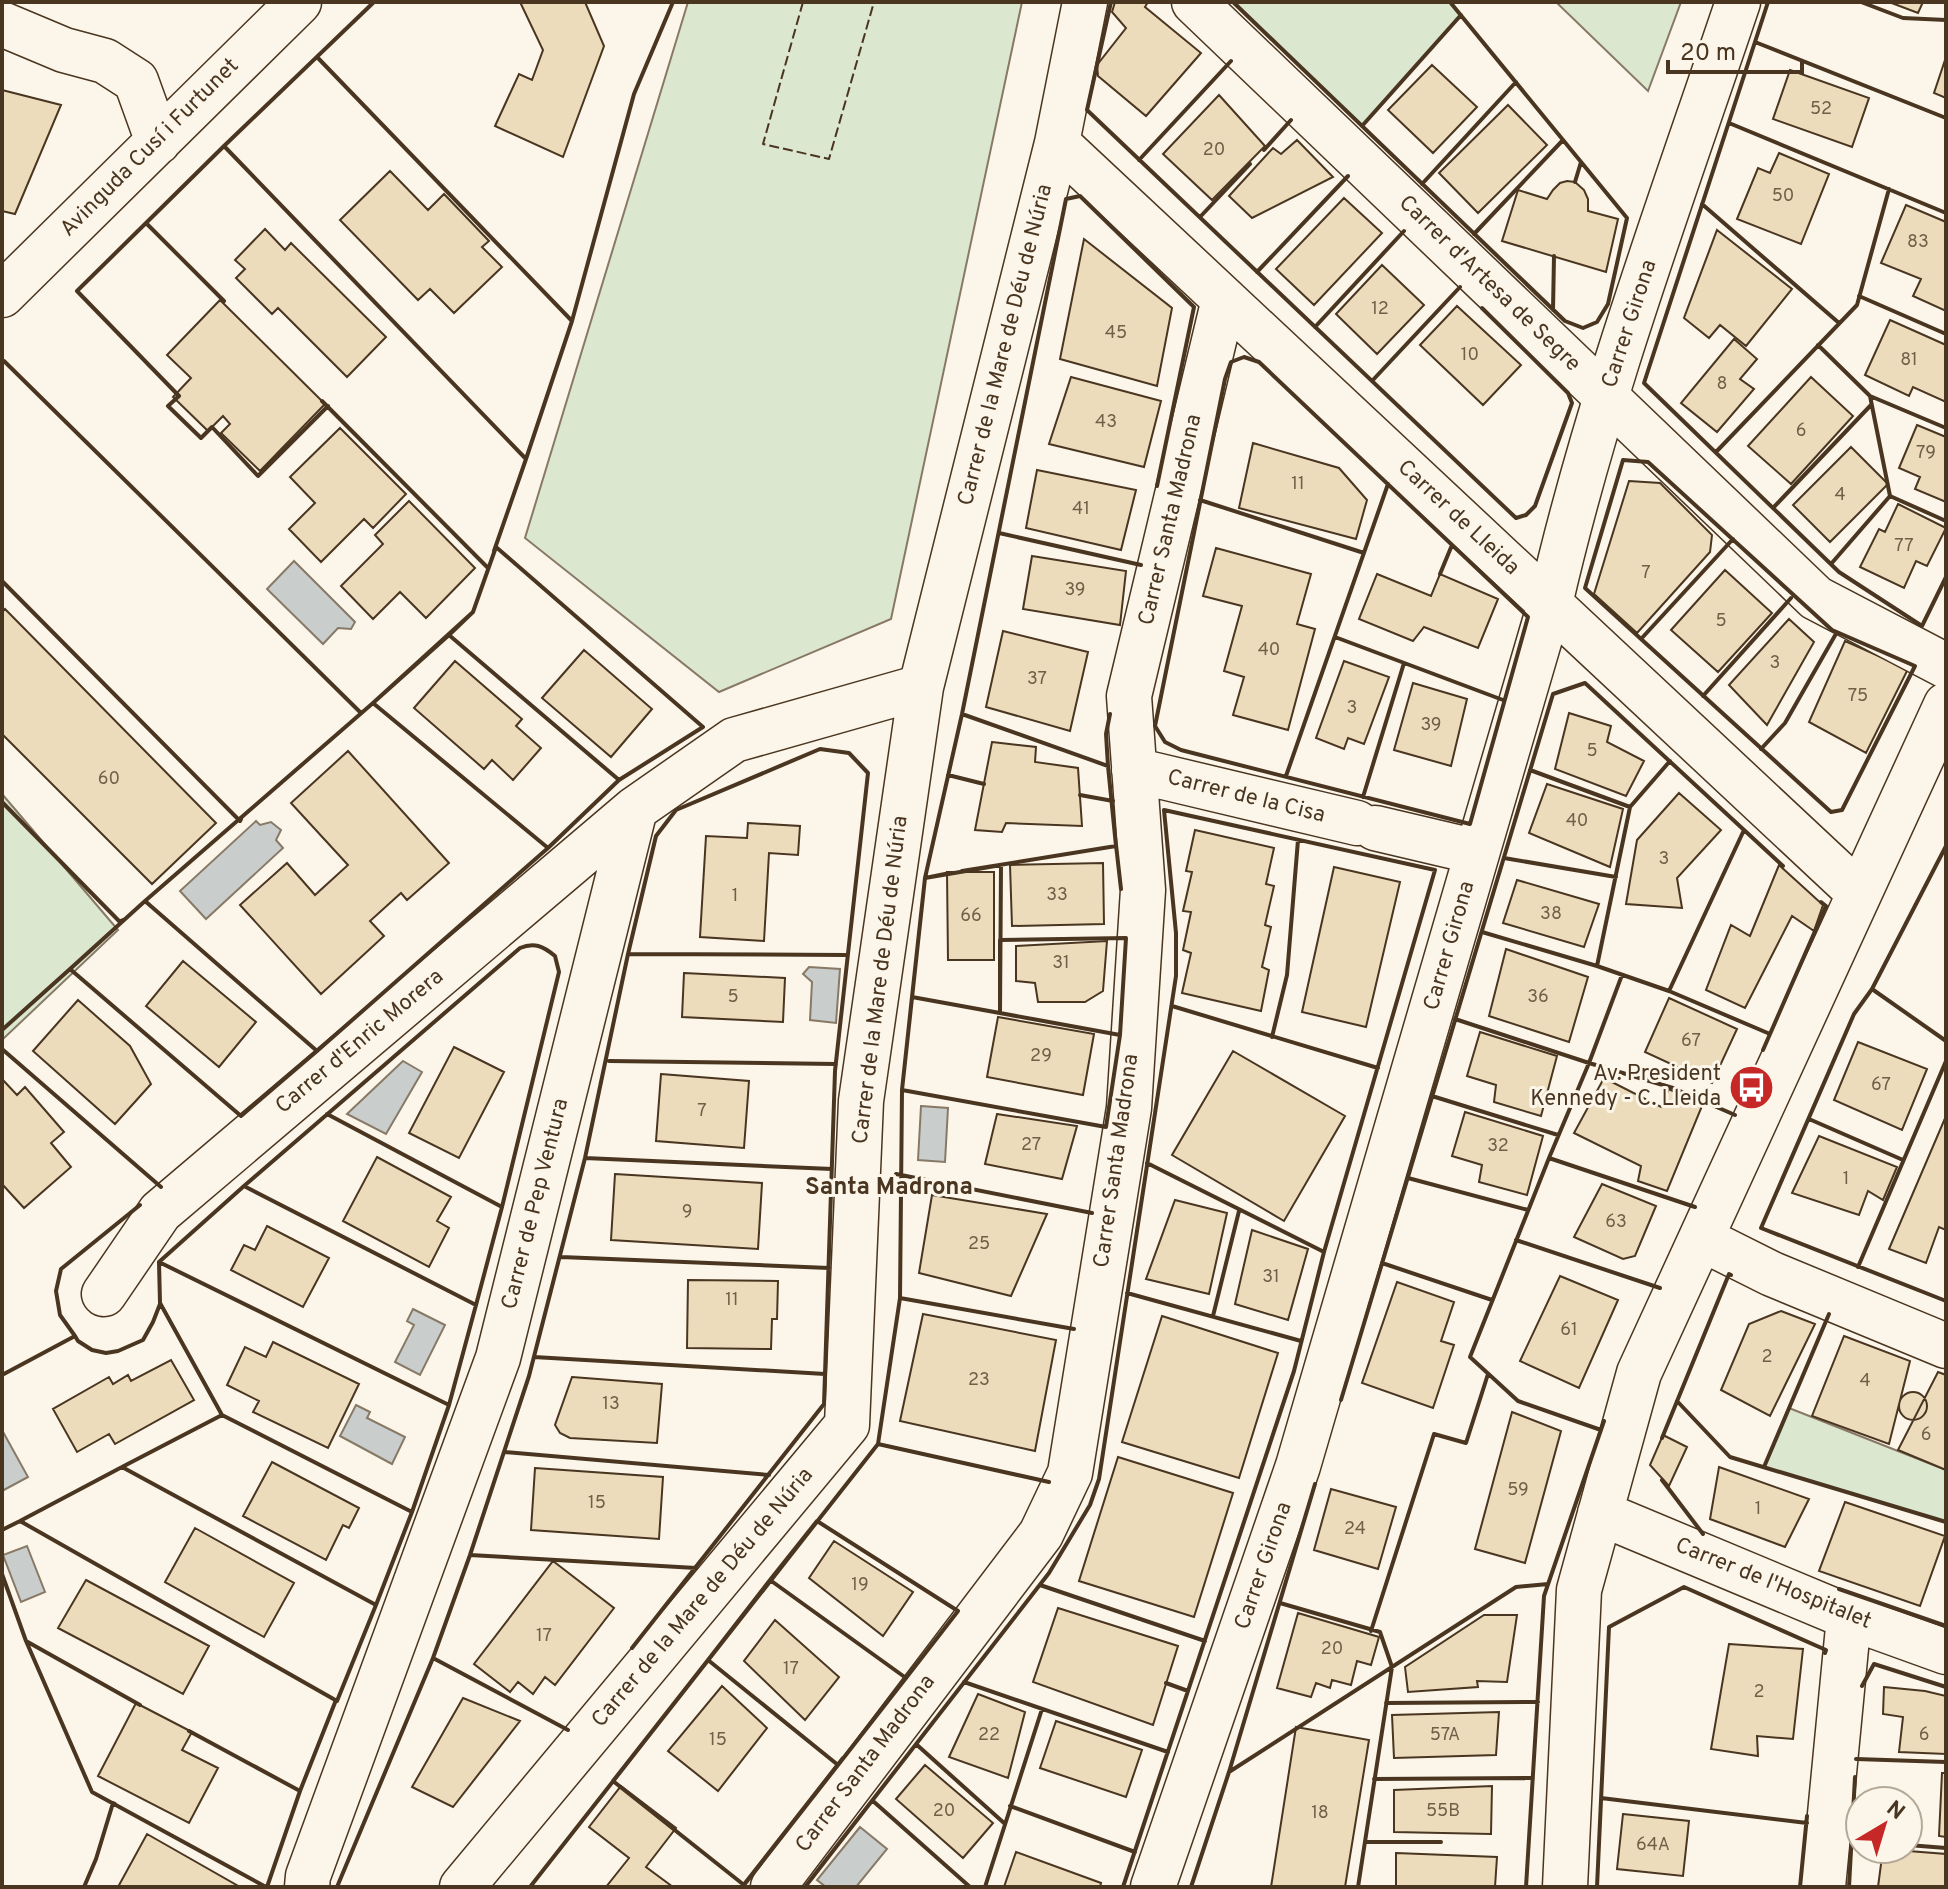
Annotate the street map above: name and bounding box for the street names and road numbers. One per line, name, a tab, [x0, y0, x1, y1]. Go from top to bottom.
street label: Avinguda Cusí i Furtunet	[55, 53, 245, 243]
street label: Carrer de la Mare de Déu de Núria	[953, 181, 1059, 509]
street label: Carrer d'Artesa de Segre	[1392, 190, 1586, 378]
street label: Carrer Girona	[1597, 256, 1663, 392]
street label: Carrer Santa Madrona	[1134, 412, 1208, 628]
street label: Carrer de Lleida	[1391, 455, 1525, 581]
street label: Carrer de la Cisa	[1164, 764, 1328, 830]
street label: Carrer de la Mare de Déu de Núria	[847, 814, 915, 1146]
street label: Carrer Girona	[1419, 878, 1481, 1014]
street label: Carrer d'Enric Morera	[270, 964, 450, 1120]
street label: Carrer Santa Madrona	[1089, 1052, 1145, 1270]
street label: Carrer de Pep Ventura	[497, 1096, 575, 1312]
street label: Carrer de la Mare de Déu de Núria	[586, 1463, 820, 1733]
street label: Carrer Girona	[1230, 1499, 1298, 1633]
street label: Carrer de l'Hospitalet	[1671, 1532, 1875, 1636]
street label: Carrer Santa Madrona	[790, 1670, 942, 1858]

